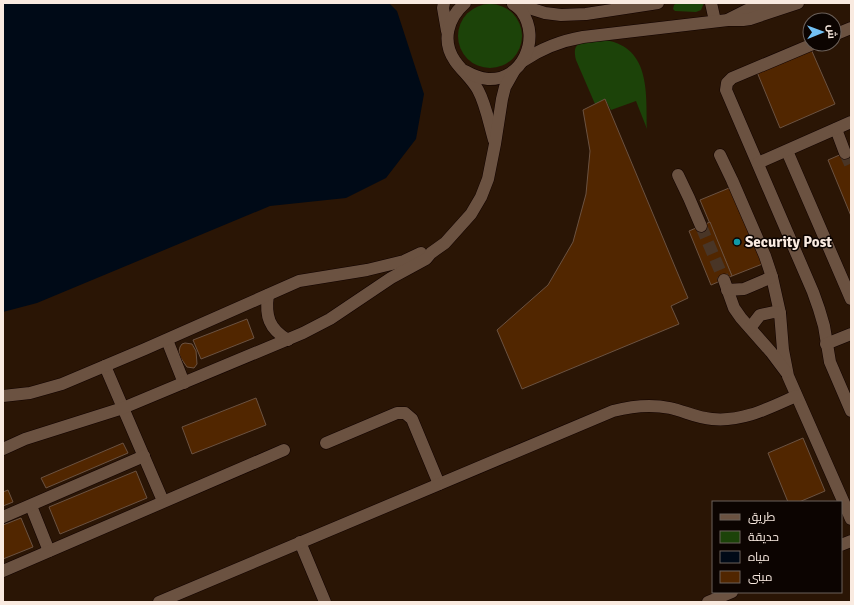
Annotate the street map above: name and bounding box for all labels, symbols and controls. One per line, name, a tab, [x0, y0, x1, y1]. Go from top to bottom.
north arrow	[802, 12, 842, 52]
text: ش	[825, 25, 838, 39]
place label: Security Post	[745, 233, 832, 251]
marker: Security Post	[732, 237, 742, 247]
legend	[712, 501, 842, 593]
text: طريق	[748, 510, 776, 525]
text: حديقة	[748, 530, 779, 545]
text: مياه	[748, 550, 770, 565]
text: مبنى	[748, 570, 773, 585]

